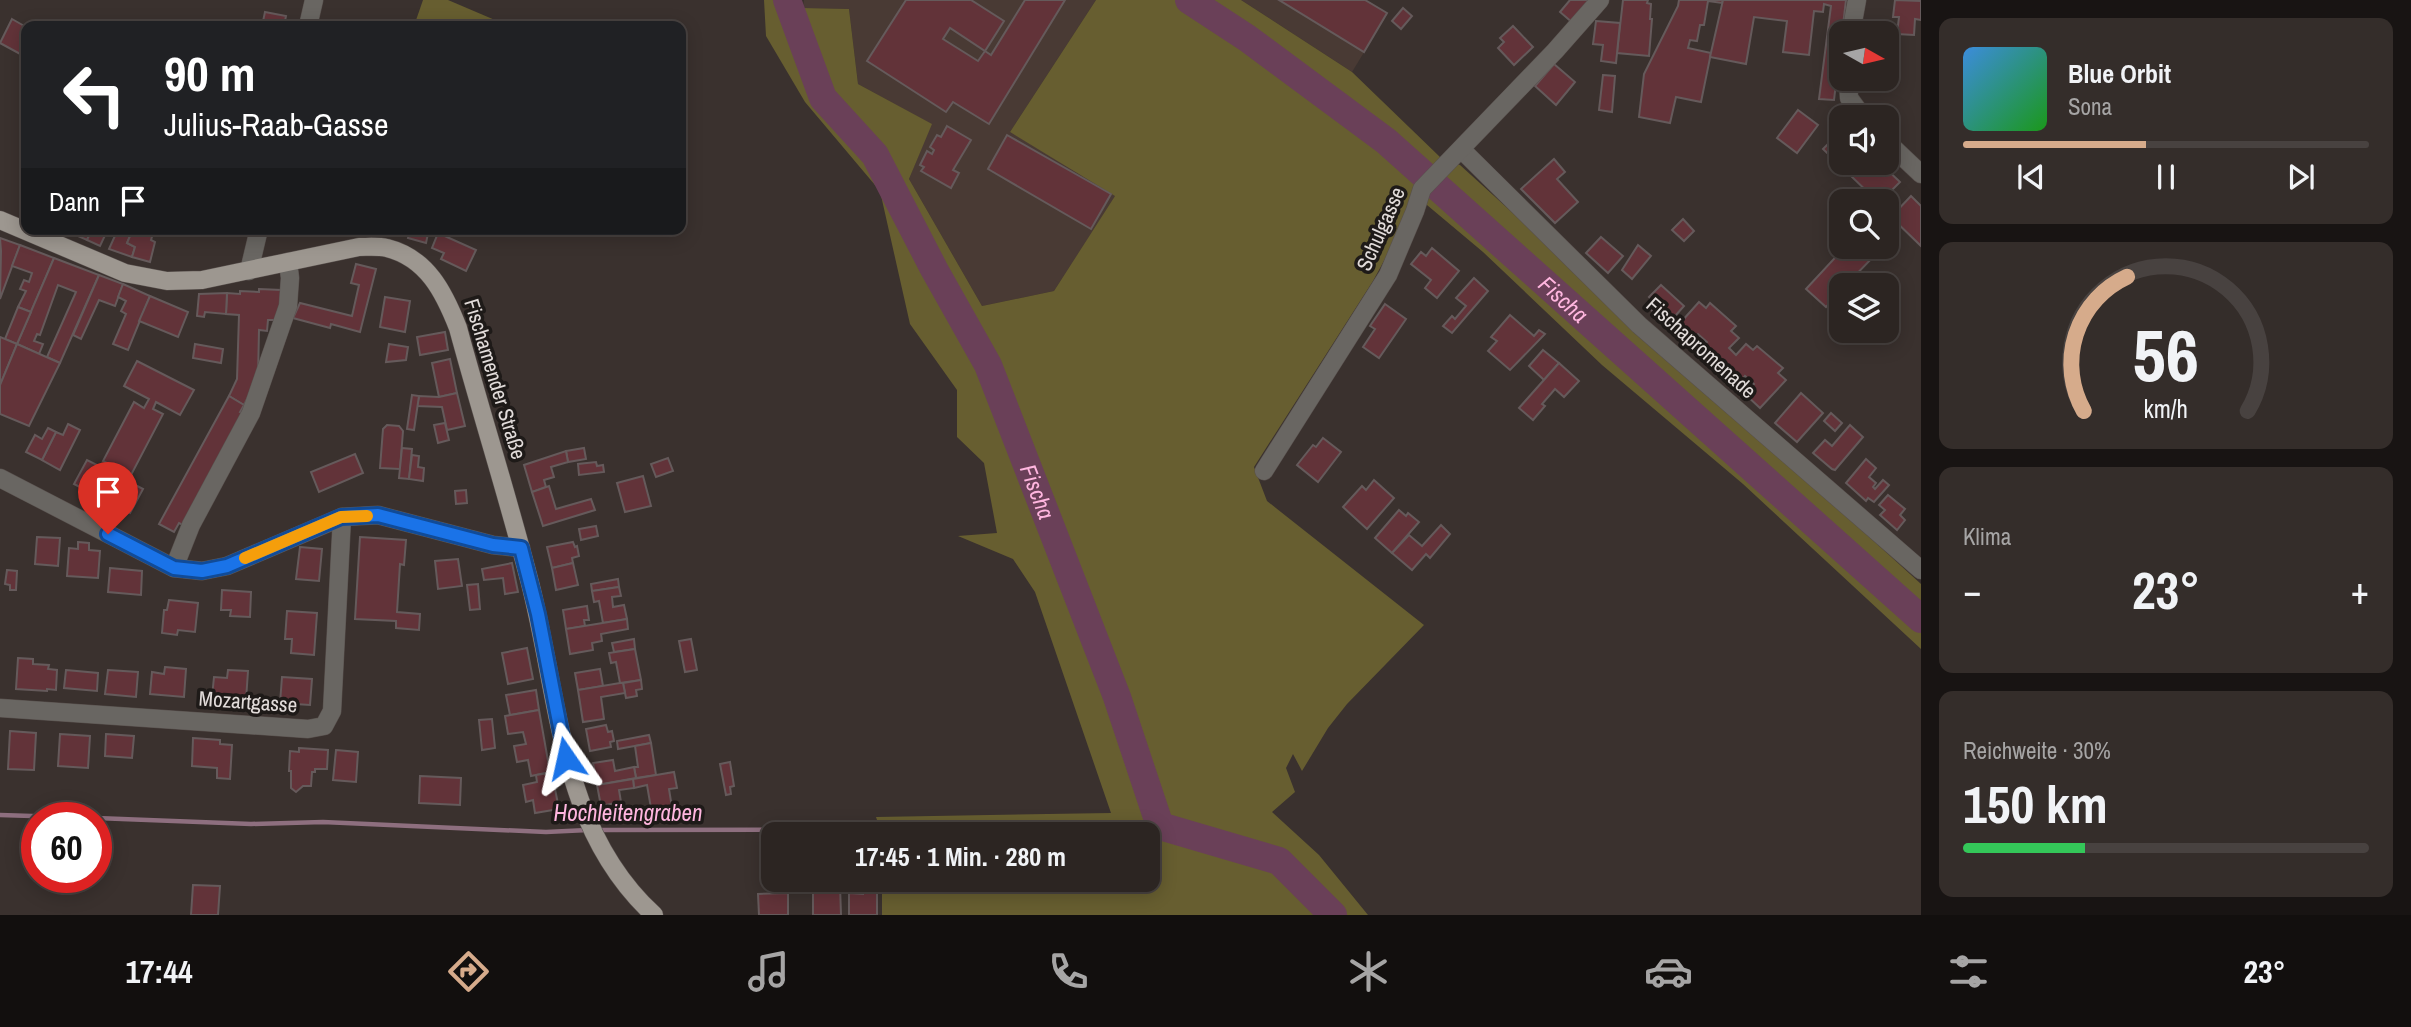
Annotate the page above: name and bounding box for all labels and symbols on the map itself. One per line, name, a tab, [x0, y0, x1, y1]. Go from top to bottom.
north arrow	[1829, 21, 1899, 91]
street label: Schulgasse	[1349, 182, 1412, 275]
water label: Fischa	[1532, 269, 1595, 329]
street label: Fischapromenade	[1640, 290, 1763, 405]
street label: Fischamender Straße	[457, 295, 534, 463]
water label: Fischa	[1013, 460, 1062, 524]
pin	[78, 462, 138, 534]
street label: Mozartgasse	[198, 684, 298, 719]
position arrow	[529, 721, 603, 795]
water label: Hochleitengraben	[554, 797, 702, 828]
speed limit sign: 60	[21, 802, 112, 893]

